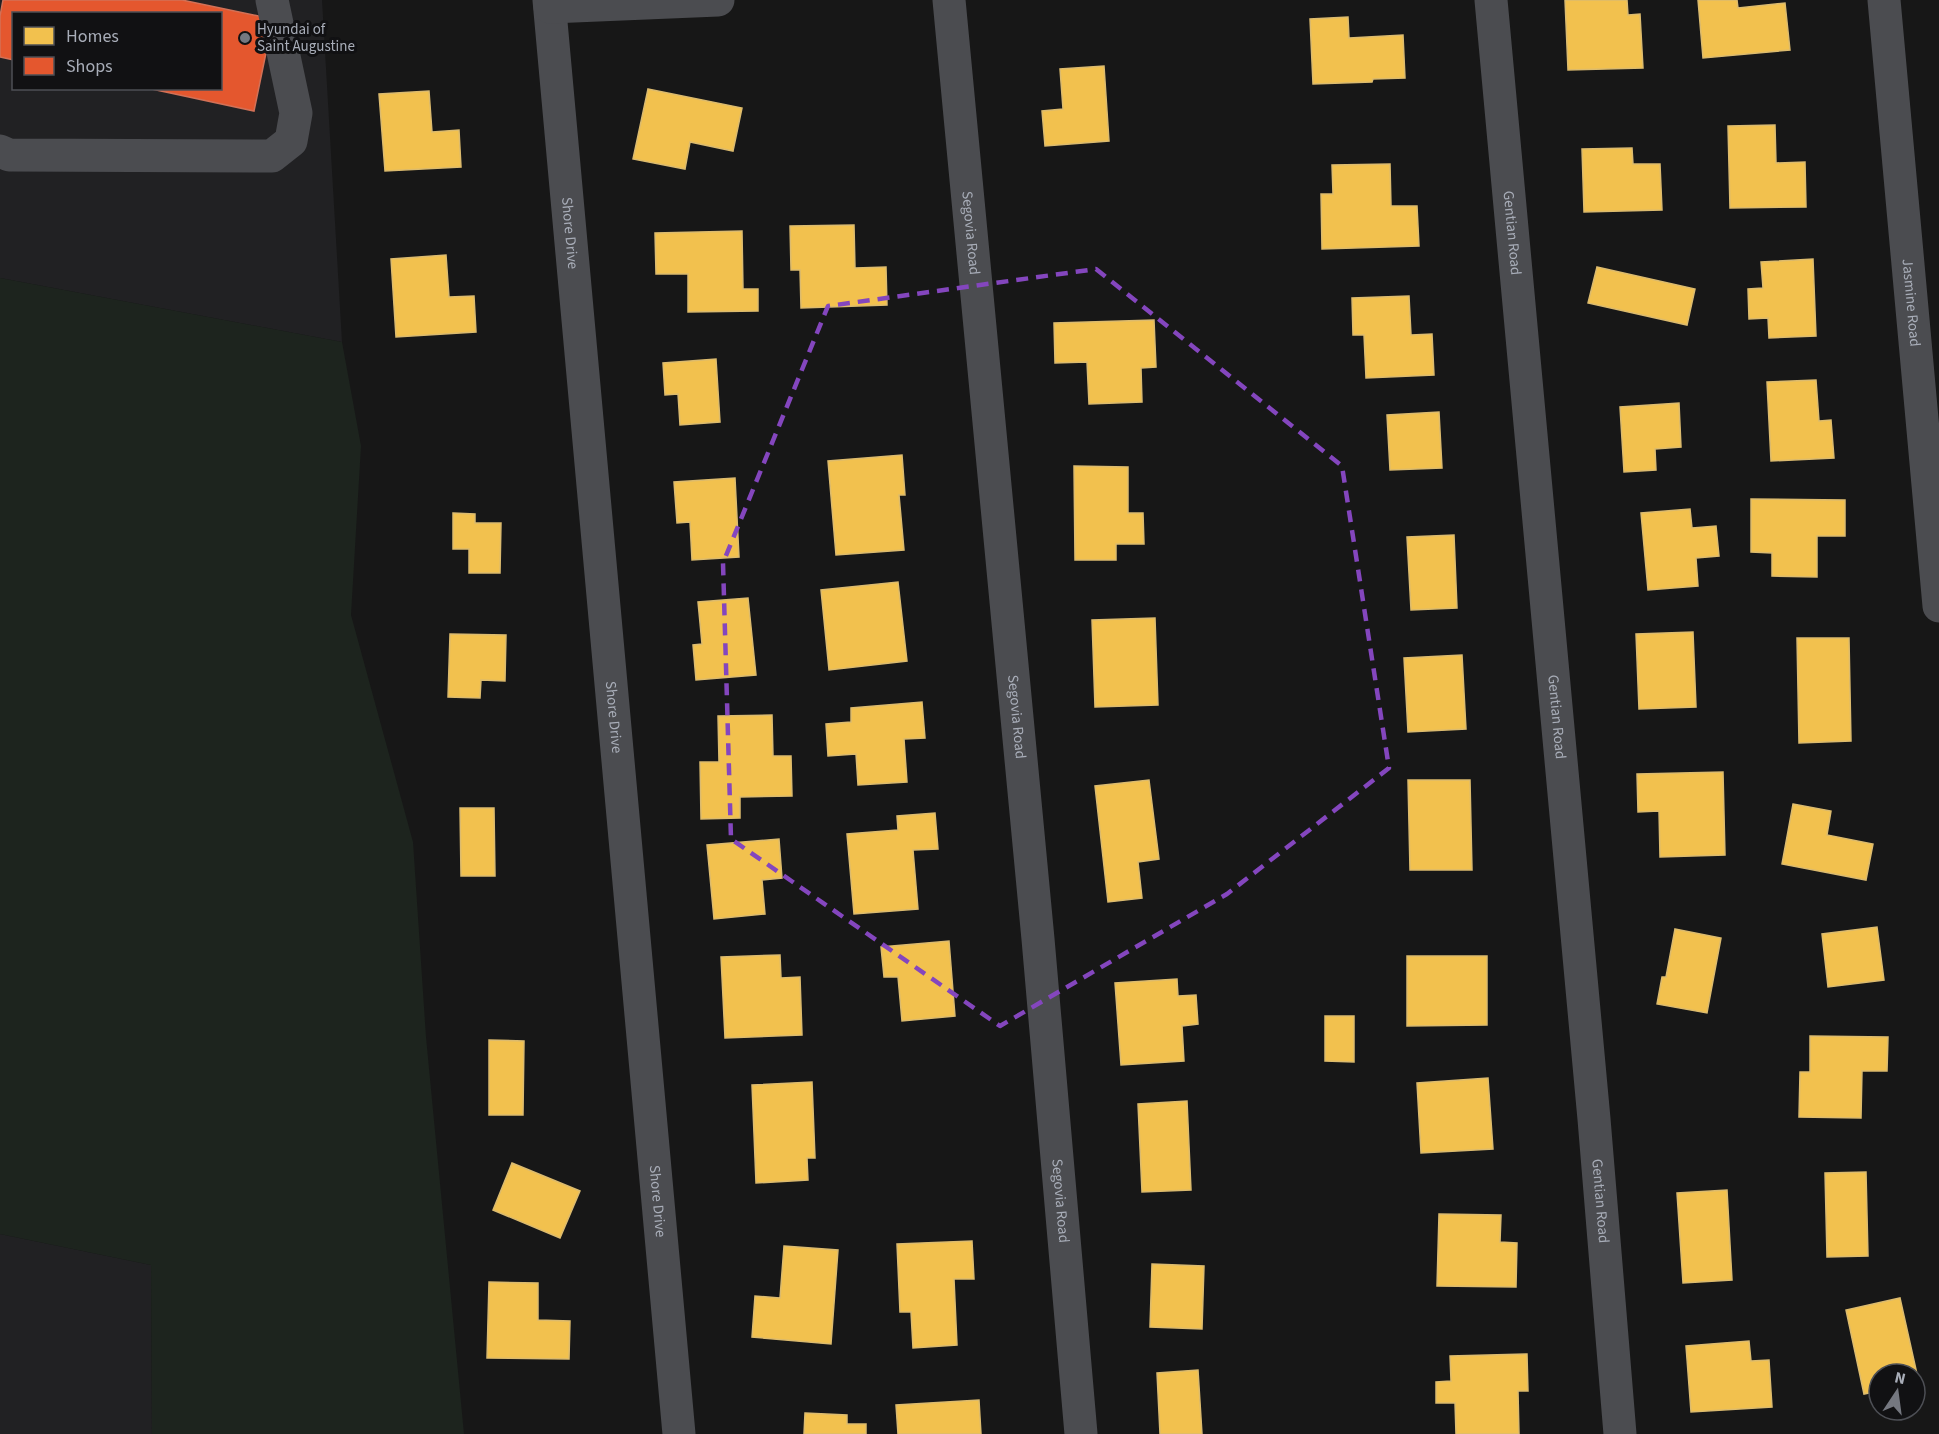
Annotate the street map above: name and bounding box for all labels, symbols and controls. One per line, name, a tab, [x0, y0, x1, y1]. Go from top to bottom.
legend	[12, 12, 222, 90]
place label: Hyundai of Saint Augustine	[257, 19, 355, 57]
text: Homes	[66, 24, 119, 49]
marker: Hyundai of Saint Augustine	[238, 31, 252, 45]
text: Shops	[66, 54, 113, 79]
street label: Segovia Road	[957, 190, 986, 276]
street label: Gentian Road	[1498, 190, 1527, 276]
street label: Shore Drive	[556, 196, 584, 270]
street label: Jasmine Road	[1897, 258, 1926, 348]
street label: Segovia Road	[1003, 674, 1031, 760]
street label: Gentian Road	[1543, 674, 1571, 760]
street label: Shore Drive	[600, 680, 628, 754]
street label: Segovia Road	[1047, 1158, 1075, 1244]
street label: Gentian Road	[1587, 1158, 1615, 1244]
street label: Shore Drive	[644, 1164, 672, 1238]
north arrow	[1867, 1362, 1927, 1422]
text: N	[1892, 1366, 1908, 1390]

